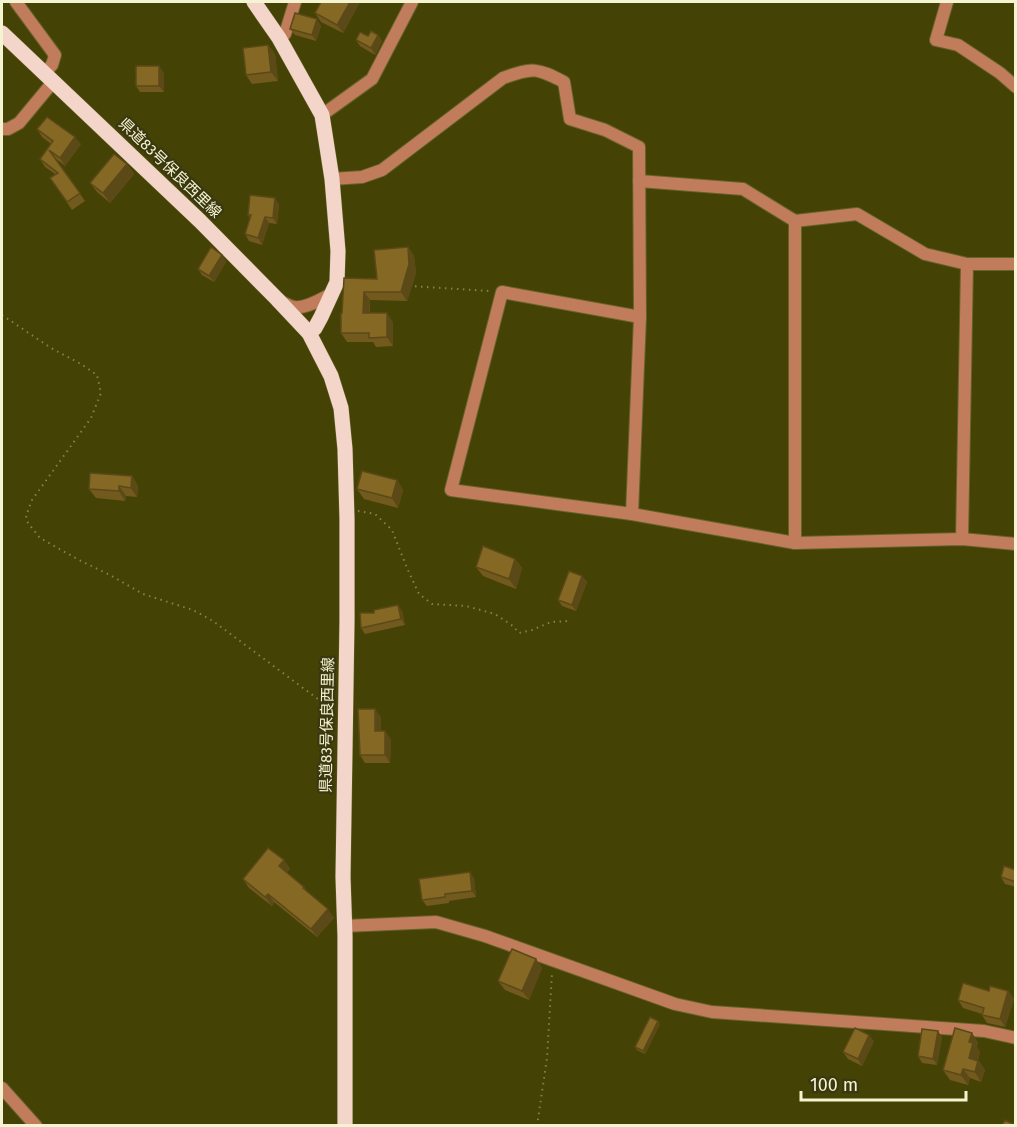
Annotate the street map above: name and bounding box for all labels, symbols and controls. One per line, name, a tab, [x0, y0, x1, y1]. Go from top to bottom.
street label: 県道83号保良西里線	[115, 114, 225, 222]
street label: 県道83号保良西里線	[317, 657, 337, 793]
scale bar	[801, 1064, 966, 1102]
text: 100 m	[810, 1074, 858, 1096]

